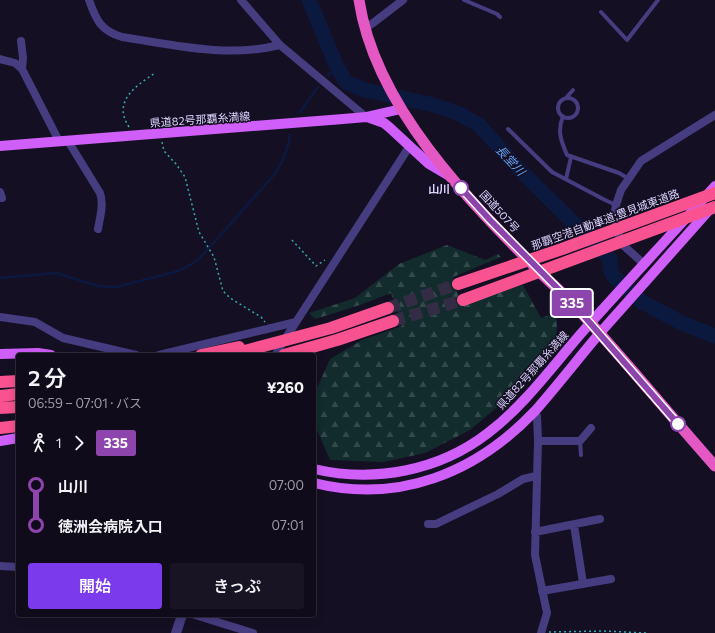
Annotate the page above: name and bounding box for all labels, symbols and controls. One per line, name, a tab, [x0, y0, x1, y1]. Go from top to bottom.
street label: 県道82号那覇糸満線	[149, 109, 251, 129]
water label: 長堂川	[494, 142, 530, 179]
marker: 山川	[453, 180, 469, 196]
place label: 山川	[428, 182, 450, 195]
street label: 那覇空港自動車道;豊見城東道路	[529, 186, 681, 253]
street label: 国道507号	[477, 187, 523, 235]
line badge: 335	[549, 290, 595, 316]
text: 335	[560, 294, 584, 311]
street label: 県道82号那覇糸満線	[493, 328, 571, 412]
text: 2 分	[28, 364, 67, 391]
text: ¥260	[267, 378, 304, 396]
text: 06:59 – 07:01 · バス	[28, 395, 142, 411]
unlabelled marker	[670, 416, 686, 432]
icon: walk	[28, 432, 50, 454]
icon: forward	[68, 432, 90, 454]
text: 335	[104, 434, 128, 451]
text: 1	[56, 435, 62, 451]
text: 山川	[58, 477, 88, 495]
text: 07:00	[269, 477, 304, 493]
text: 徳洲会病院入口	[58, 517, 163, 535]
text: 07:01	[272, 517, 304, 533]
button: 開始	[28, 563, 162, 609]
button: きっぷ	[170, 563, 304, 609]

